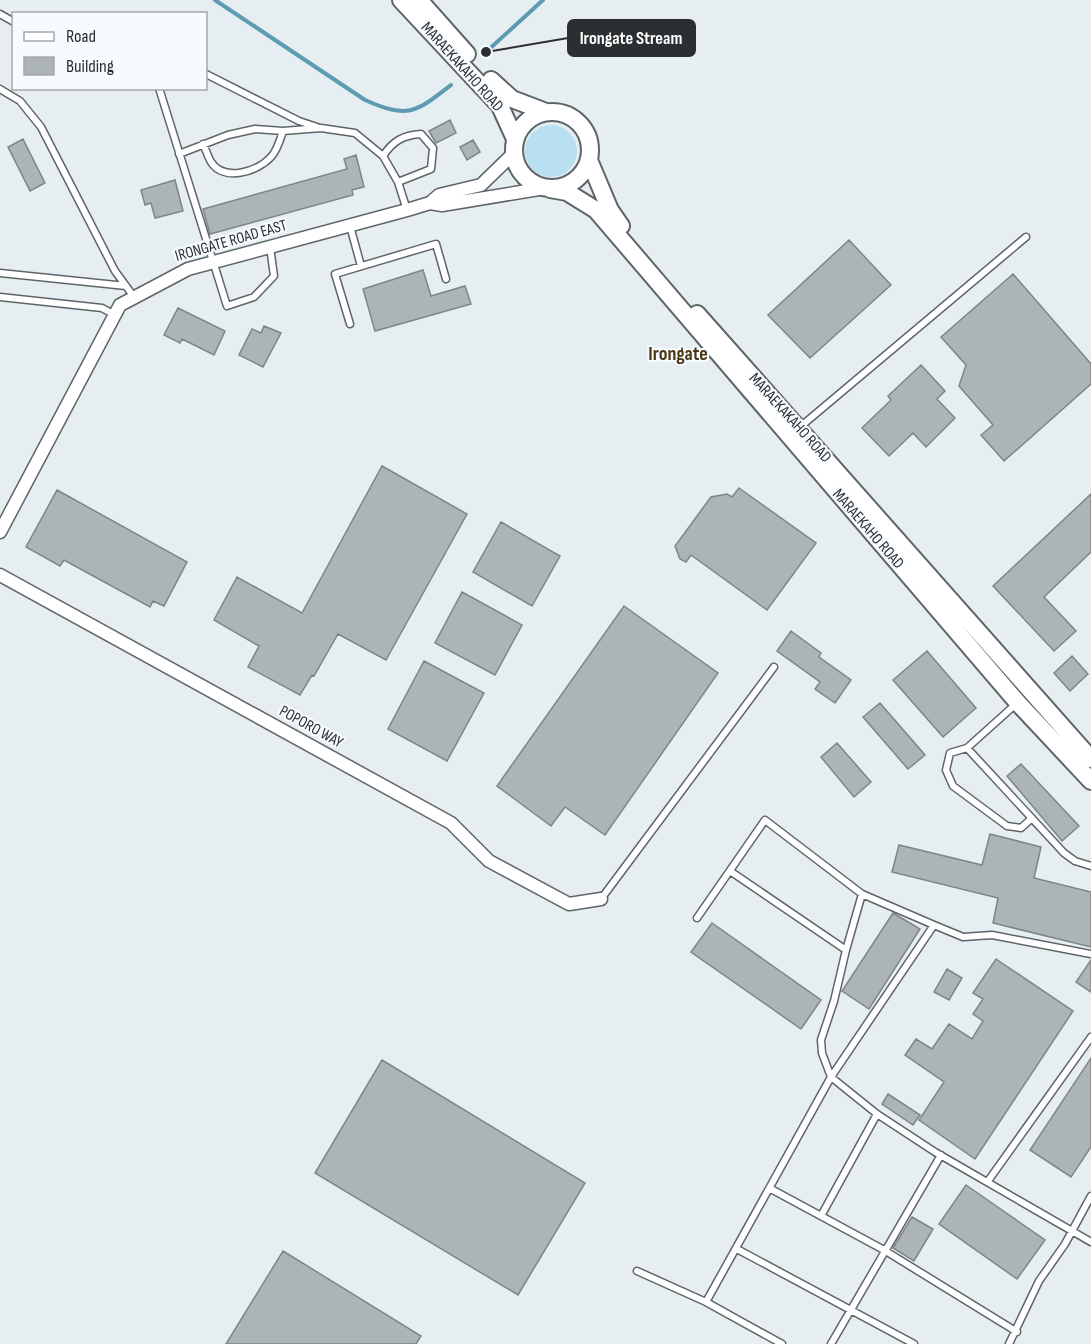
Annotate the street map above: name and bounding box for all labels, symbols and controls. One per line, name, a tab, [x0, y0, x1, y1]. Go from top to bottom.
legend	[12, 12, 207, 90]
street label: MARAEKAKAHO ROAD	[417, 18, 507, 116]
callout: Irongate Stream	[568, 20, 695, 56]
text: Road	[66, 26, 96, 47]
text: Irongate Stream	[580, 28, 682, 49]
text: Building	[66, 56, 114, 77]
street label: IRONGATE ROAD EAST	[173, 216, 290, 266]
district label: Irongate	[648, 342, 708, 366]
street label: MARAEKAKAHO ROAD	[745, 369, 835, 467]
street label: MARAEKAHO ROAD	[828, 485, 908, 573]
street label: POPORO WAY	[276, 702, 346, 752]

